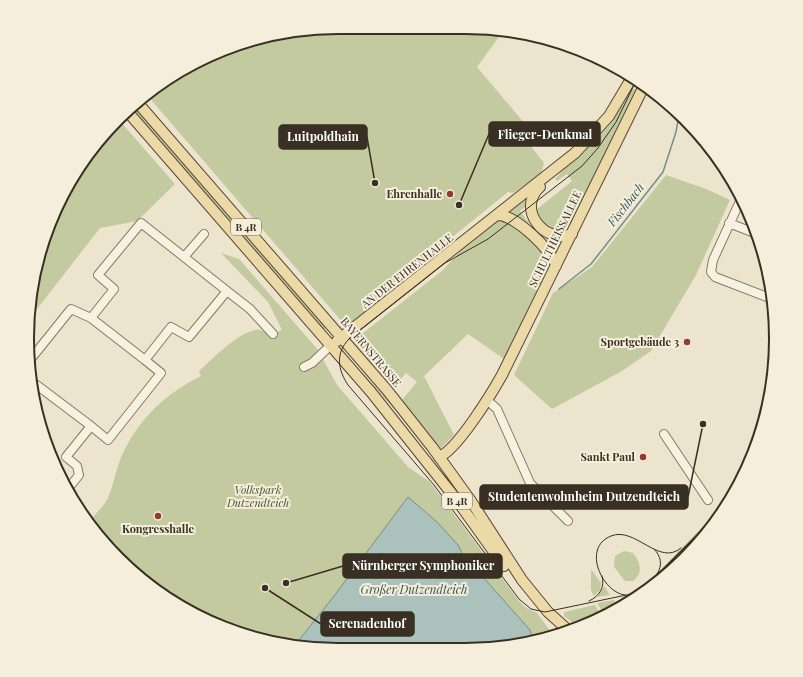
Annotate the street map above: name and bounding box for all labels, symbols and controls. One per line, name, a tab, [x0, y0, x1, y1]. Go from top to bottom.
callout: Flieger-Denkmal	[489, 122, 600, 146]
callout: Luitpoldhain	[279, 125, 367, 149]
text: Flieger-Denkmal	[498, 126, 593, 142]
text: Luitpoldhain	[287, 128, 360, 144]
water label: Fischbach	[603, 180, 647, 230]
place label: Ehrenhalle	[386, 186, 442, 201]
street label: SCHULTHEISSALLEE	[525, 188, 585, 289]
marker: Ehrenhalle	[445, 189, 455, 199]
road number: B 4R	[231, 219, 261, 235]
street label: AN DER EHRENHALLE	[357, 230, 456, 312]
street label: BAYERNSTRASSE	[338, 314, 405, 390]
place label: Sportgebäude 3	[601, 334, 679, 349]
marker: Sportgebäude 3	[682, 337, 692, 347]
place label: Sankt Paul	[581, 449, 636, 464]
marker: Sankt Paul	[638, 452, 648, 462]
park label: Volkspark Dutzendteich	[226, 482, 289, 510]
callout: Studentenwohnheim Dutzendteich	[480, 485, 688, 509]
text: Studentenwohnheim Dutzendteich	[488, 488, 681, 504]
road number: B 4R	[442, 493, 472, 509]
marker: Kongresshalle	[153, 511, 163, 521]
place label: Kongresshalle	[122, 521, 194, 536]
callout: Nürnberger Symphoniker	[343, 554, 502, 578]
text: Nürnberger Symphoniker	[352, 557, 495, 573]
water label: Großer Dutzendteich	[361, 581, 467, 597]
callout: Serenadenhof	[321, 612, 414, 636]
text: Serenadenhof	[329, 615, 407, 631]

